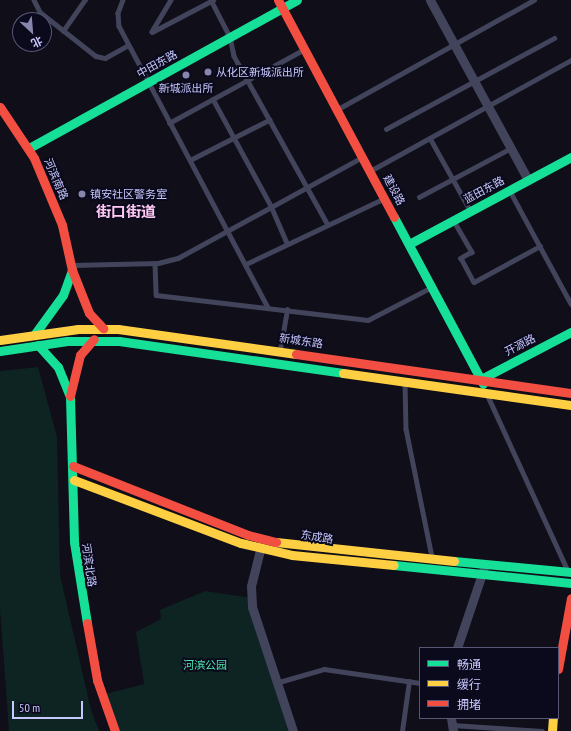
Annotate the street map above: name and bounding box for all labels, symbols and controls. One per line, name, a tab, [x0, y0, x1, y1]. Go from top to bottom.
north arrow	[12, 12, 52, 52]
text: 北	[29, 33, 45, 51]
street label: 中田东路	[135, 48, 179, 80]
place label: 从化区新城派出所	[216, 65, 304, 79]
marker: 从化区新城派出所	[203, 67, 213, 77]
marker: 新城派出所	[181, 70, 191, 80]
place label: 新城派出所	[159, 81, 213, 95]
street label: 河滨南路	[41, 156, 71, 202]
street label: 建设路	[380, 172, 408, 208]
street label: 蓝田东路	[461, 174, 507, 206]
place label: 镇安社区警务室	[90, 187, 167, 201]
marker: 镇安社区警务室	[77, 189, 87, 199]
district label: 街口街道	[96, 203, 156, 221]
street label: 新城东路	[278, 331, 324, 351]
street label: 开源路	[502, 332, 538, 358]
street label: 东成路	[300, 528, 334, 546]
street label: 河滨北路	[79, 542, 99, 588]
legend	[419, 647, 559, 719]
text: 畅通	[457, 657, 481, 672]
park label: 河滨公园	[183, 658, 227, 672]
text: 缓行	[457, 677, 481, 692]
scale bar	[14, 693, 85, 719]
text: 拥堵	[457, 697, 481, 712]
text: 50 m	[19, 700, 40, 715]

